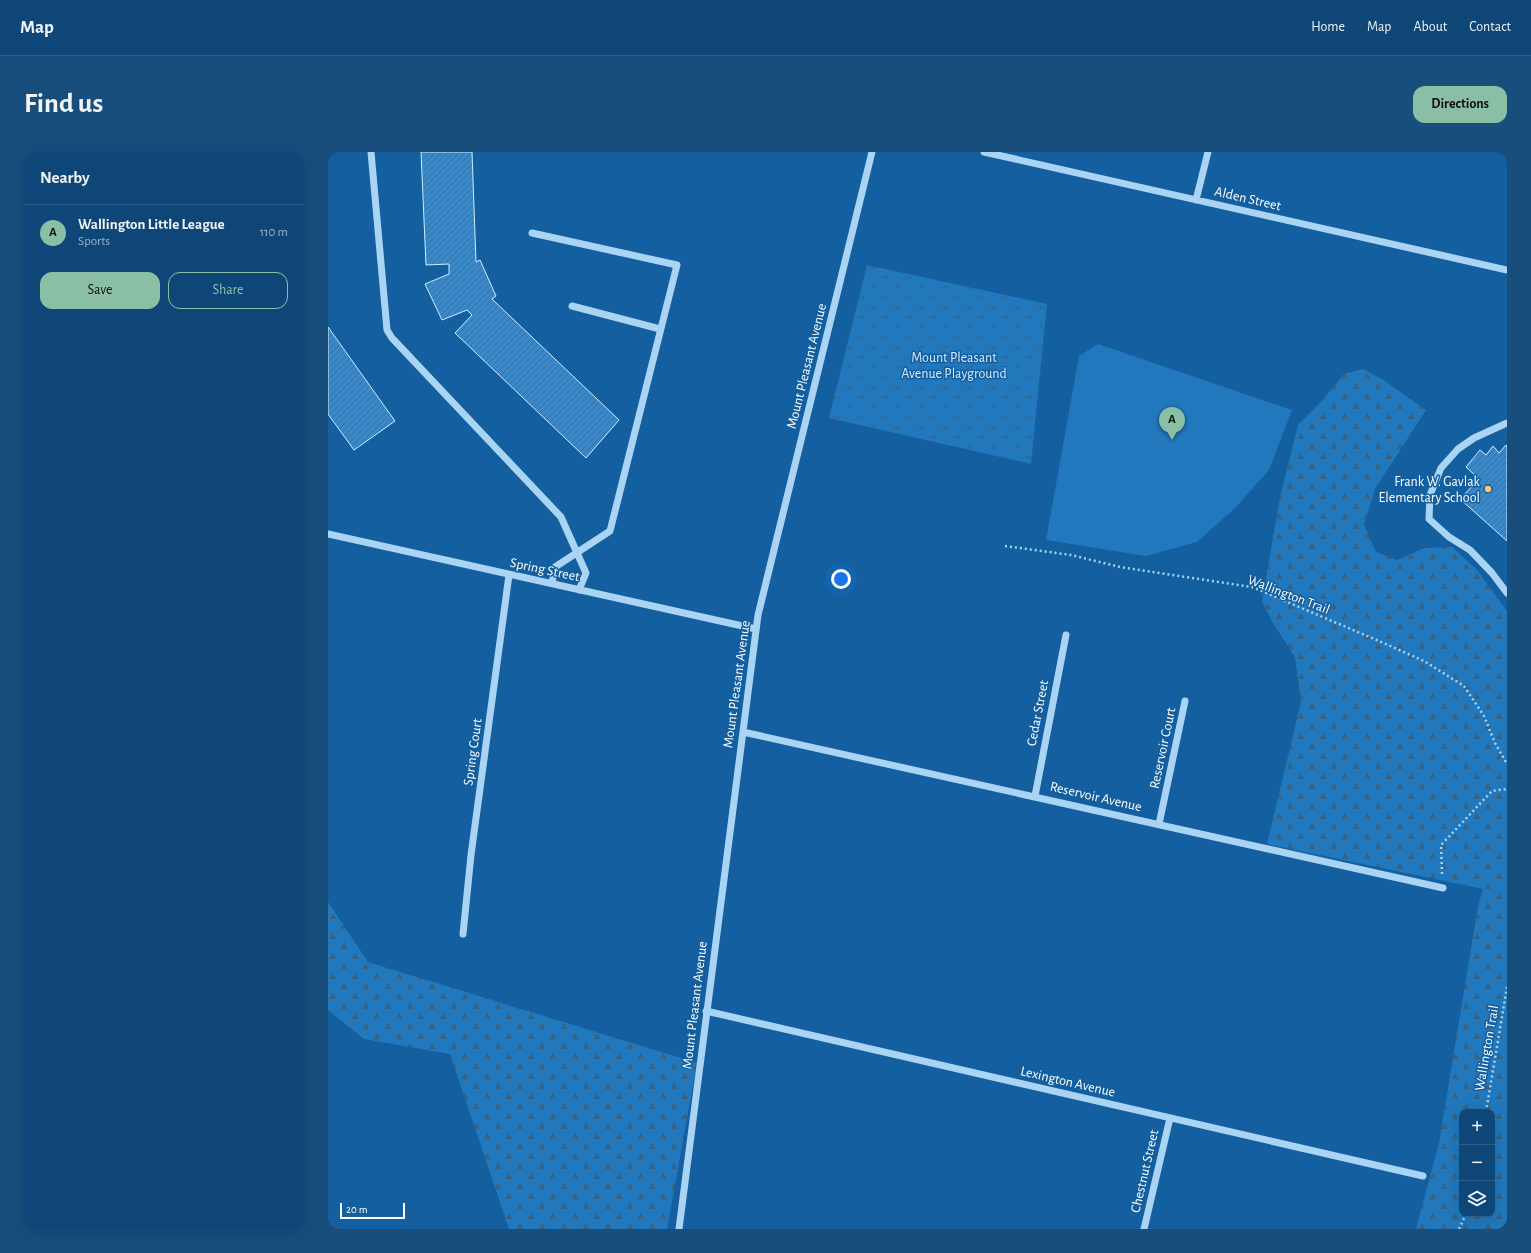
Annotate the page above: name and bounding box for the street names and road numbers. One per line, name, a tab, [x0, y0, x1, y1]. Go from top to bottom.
street label: Alden Street	[1213, 185, 1283, 214]
street label: Mount Pleasant Avenue	[785, 302, 829, 430]
street label: Spring Street	[509, 556, 581, 584]
street label: Wallington Trail	[1246, 573, 1332, 617]
street label: Mount Pleasant Avenue	[721, 619, 753, 749]
street label: Cedar Street	[1025, 679, 1051, 747]
street label: Reservoir Court	[1148, 706, 1179, 790]
street label: Spring Court	[461, 717, 485, 787]
street label: Reservoir Avenue	[1049, 780, 1143, 814]
street label: Mount Pleasant Avenue	[680, 940, 710, 1070]
street label: Wallington Trail	[1473, 1004, 1501, 1092]
street label: Lexington Avenue	[1019, 1064, 1117, 1100]
street label: Chestnut Street	[1129, 1128, 1161, 1214]

